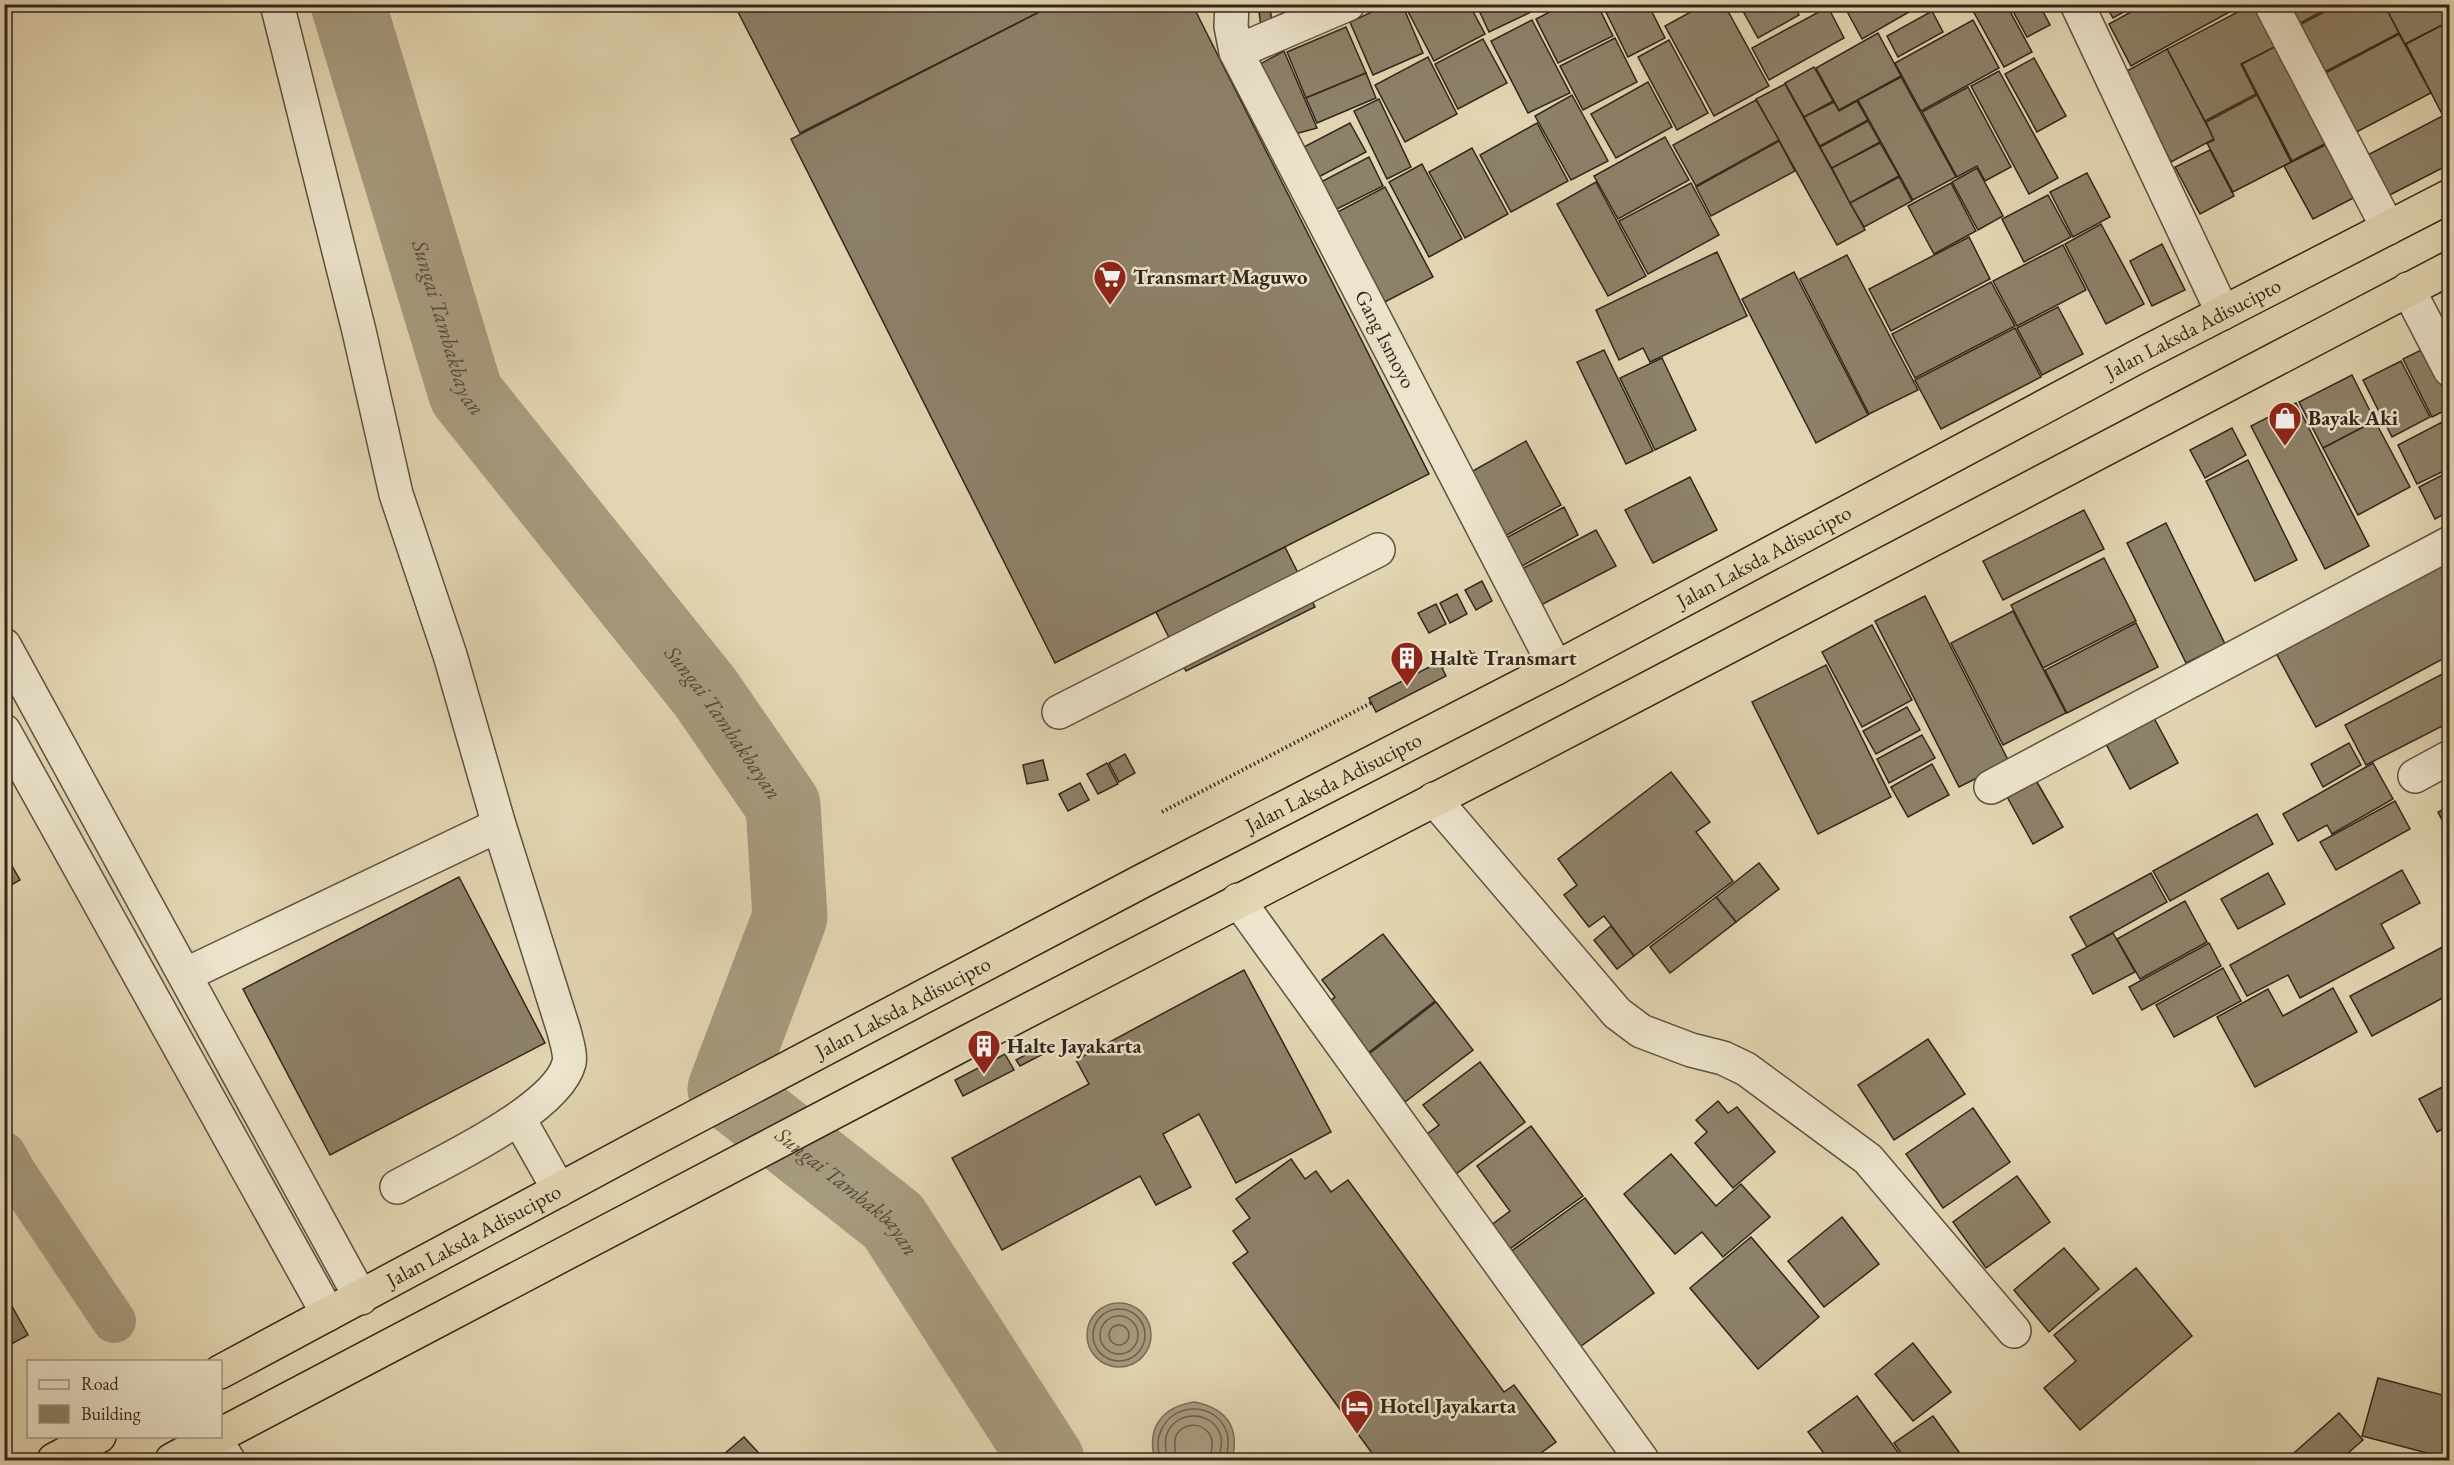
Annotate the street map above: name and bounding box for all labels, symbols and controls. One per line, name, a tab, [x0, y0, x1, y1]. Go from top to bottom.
water label: Sungai Tambakbayan	[405, 236, 491, 422]
supermarket icon: Transmart Maguwo	[1092, 259, 1128, 306]
place label: Transmart Maguwo	[1133, 263, 1308, 290]
street label: Jalan Laksda Adisucipto	[2098, 271, 2285, 386]
street label: Gang Ismoyo	[1349, 285, 1422, 393]
shop icon: Bayak Aki	[2267, 400, 2303, 447]
place label: Bayak Aki	[2308, 404, 2398, 431]
street label: Jalan Laksda Adisucipto	[1670, 498, 1856, 615]
water label: Sungai Tambakbayan	[658, 639, 789, 805]
building icon: Halte Transmart	[1389, 640, 1425, 687]
place label: Halte Transmart	[1430, 644, 1577, 671]
street label: Jalan Laksda Adisucipto	[1239, 725, 1426, 839]
street label: Jalan Laksda Adisucipto	[808, 950, 995, 1065]
building icon: Halte Jayakarta	[966, 1028, 1002, 1075]
place label: Halte Jayakarta	[1007, 1032, 1142, 1059]
water label: Sungai Tambakbayan	[769, 1120, 925, 1261]
street label: Jalan Laksda Adisucipto	[380, 1177, 566, 1294]
legend	[27, 1360, 222, 1438]
text: Road	[81, 1372, 120, 1395]
hotel icon: Hotel Jayakarta	[1339, 1388, 1375, 1435]
place label: Hotel Jayakarta	[1380, 1392, 1517, 1419]
text: Building	[81, 1402, 141, 1425]

